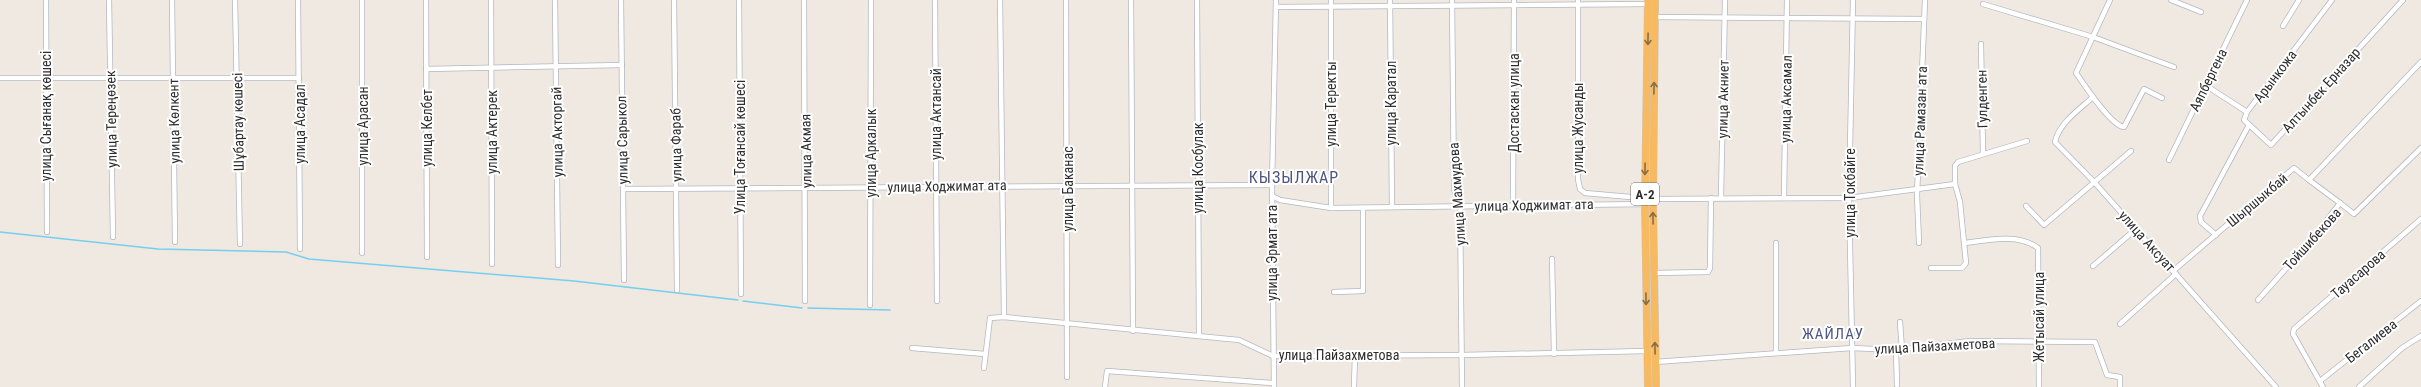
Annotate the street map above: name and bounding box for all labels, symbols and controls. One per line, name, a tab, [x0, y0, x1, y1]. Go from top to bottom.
one-way arrow	[1644, 32, 1651, 45]
street label: Алтынбек Ерназар	[2279, 44, 2363, 136]
street label: Аяпбергена	[2186, 46, 2230, 114]
street label: Арынкожа	[2250, 47, 2300, 105]
street label: улица Сығанақ көшесі	[38, 51, 54, 181]
street label: Достаскан улица	[1506, 53, 1522, 153]
street label: улица Аксамал	[1777, 55, 1795, 143]
street label: улица Акниет	[1714, 60, 1732, 138]
street label: улица Теректы	[1323, 61, 1339, 147]
street label: улица Каратал	[1383, 61, 1399, 145]
street label: улица Рамазан ата	[1910, 66, 1930, 176]
street label: улица Актансай	[928, 68, 944, 160]
street label: улица Тереңөзек	[102, 70, 120, 168]
street label: Гулденген	[1973, 70, 1991, 128]
street label: Шұбартау көшесі	[229, 73, 247, 171]
street label: улица Көлкент	[165, 78, 183, 164]
street label: Улица Тоғансай көшесі	[732, 80, 748, 214]
street label: улица Жусанды	[1570, 82, 1586, 174]
one-way arrow	[1650, 82, 1658, 95]
street label: улица Асадал	[292, 84, 308, 164]
street label: улица Арасан	[355, 86, 371, 166]
street label: улица Акторгай	[548, 87, 566, 177]
street label: улица Келбет	[419, 89, 435, 167]
street label: улица Актерек	[484, 90, 500, 174]
street label: улица Сарыкол	[613, 95, 631, 185]
street label: улица Фараб	[667, 108, 685, 182]
street label: улица Аркалык	[863, 108, 879, 197]
street label: улица Акмая	[797, 114, 815, 188]
street label: улица Косбулак	[1190, 122, 1206, 214]
street label: улица Махмудова	[1445, 142, 1469, 246]
street label: улица Баканас	[1060, 146, 1076, 232]
street label: улица Токбайге	[1842, 148, 1858, 238]
one-way arrow	[1642, 162, 1649, 175]
district label: КЫЗЫЛЖАР	[1249, 168, 1339, 187]
street label: Шыршыкбай	[2223, 170, 2291, 230]
street label: улица Ходжимат ата	[887, 177, 1007, 195]
road number: A-2	[1631, 183, 1659, 205]
street label: улица Ходжимат ата	[1474, 196, 1594, 214]
street label: Тойшибекова	[2280, 204, 2344, 274]
street label: улица Эрмат ата	[1264, 205, 1280, 301]
street label: улица Аксуат	[2115, 207, 2179, 275]
one-way arrow	[1649, 212, 1657, 225]
street label: Тауасарова	[2328, 246, 2388, 302]
street label: Жетысай улица	[2031, 272, 2047, 362]
one-way arrow	[1643, 292, 1650, 305]
street label: Бегалиева	[2342, 316, 2400, 366]
district label: ЖАЙЛАУ	[1802, 325, 1864, 343]
street label: улица Пайзахметова	[1874, 335, 1996, 357]
one-way arrow	[1651, 342, 1659, 355]
street label: улица Пайзахметова	[1279, 347, 1399, 363]

